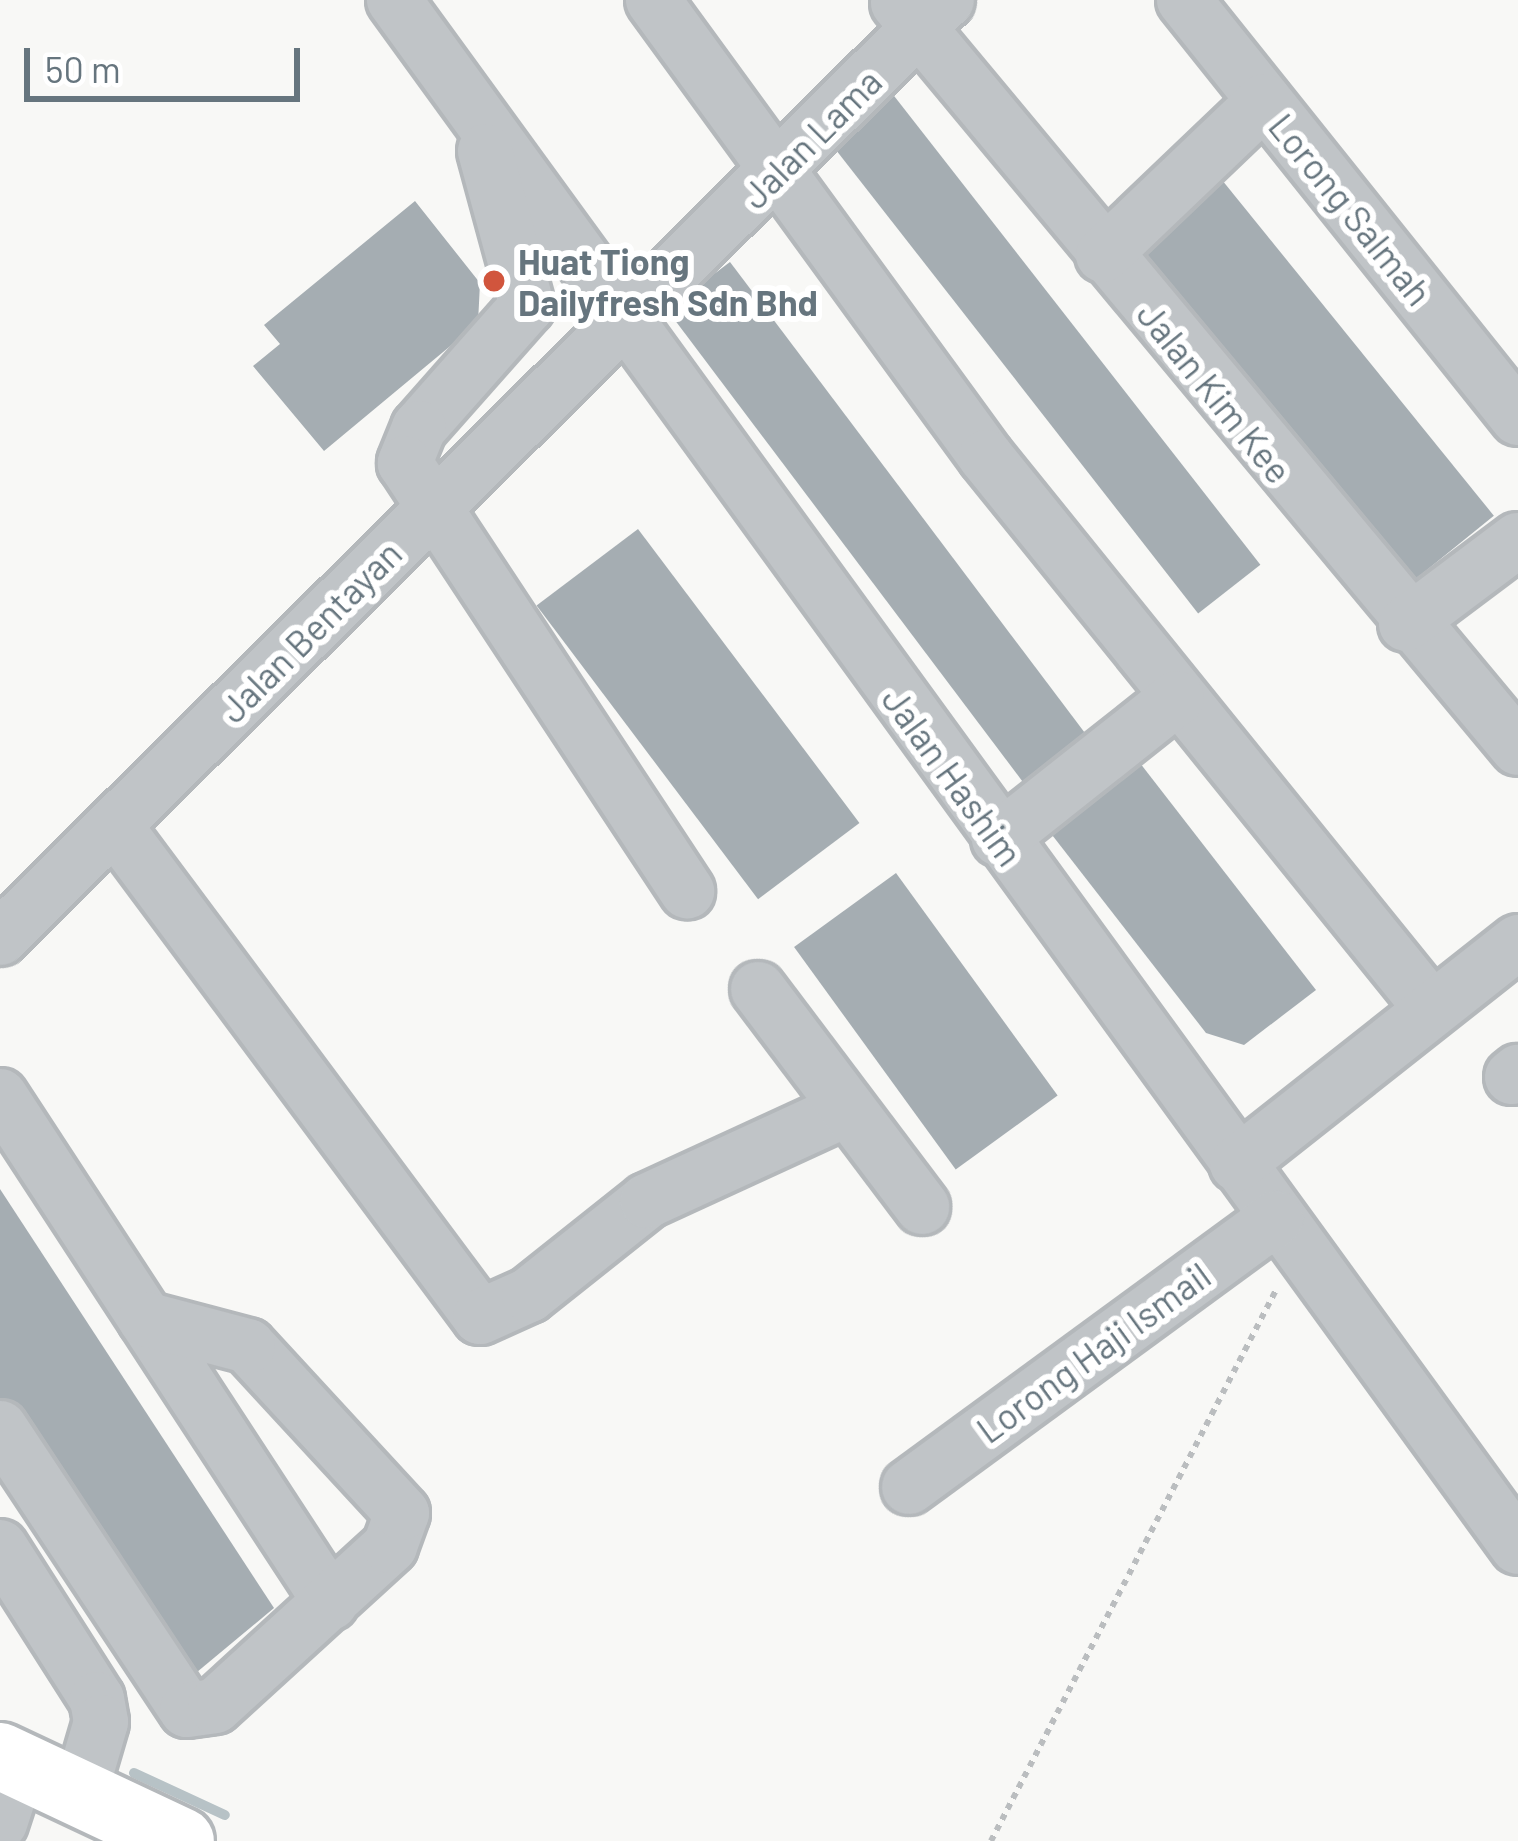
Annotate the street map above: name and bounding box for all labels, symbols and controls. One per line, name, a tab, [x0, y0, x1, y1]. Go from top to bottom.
scale bar	[30, 24, 306, 98]
text: 50 m	[45, 47, 121, 90]
street label: Jalan Lama	[732, 59, 890, 217]
street label: Lorong Salmah	[1261, 105, 1441, 313]
place label: Huat Tiong Dailyfresh Sdn Bhd	[518, 238, 818, 323]
marker: Huat Tiong Dailyfresh Sdn Bhd	[481, 268, 507, 294]
street label: Jalan Kim Kee	[1129, 293, 1301, 491]
street label: Jalan Bentayan	[210, 531, 410, 731]
street label: Jalan Hashim	[874, 678, 1032, 874]
street label: Lorong Haji Ismail	[968, 1253, 1218, 1451]

